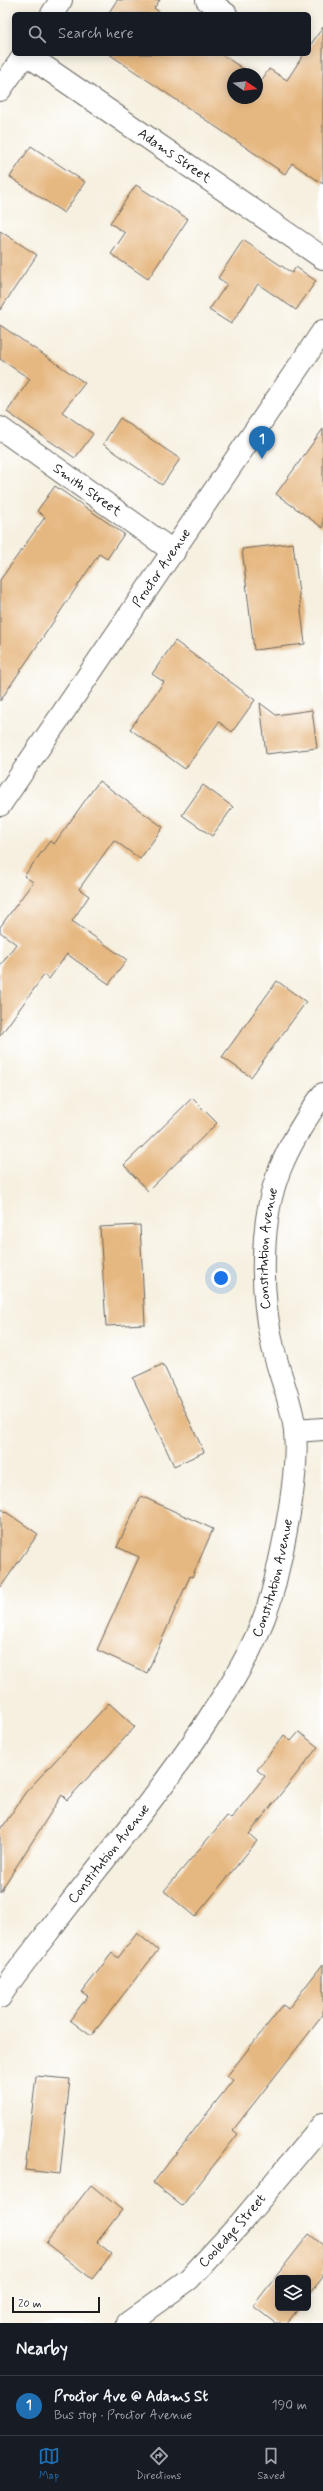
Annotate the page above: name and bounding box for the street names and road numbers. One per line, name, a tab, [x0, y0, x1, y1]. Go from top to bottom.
street label: Adams Street	[134, 124, 215, 188]
street label: Smith Street	[49, 460, 126, 521]
street label: Proctor Avenue	[128, 525, 195, 611]
street label: Constitution Avenue	[255, 1186, 282, 1310]
street label: Constitution Avenue	[248, 1517, 297, 1640]
street label: Constitution Avenue	[64, 1800, 154, 1907]
street label: Cooledge Street	[195, 2190, 270, 2272]

